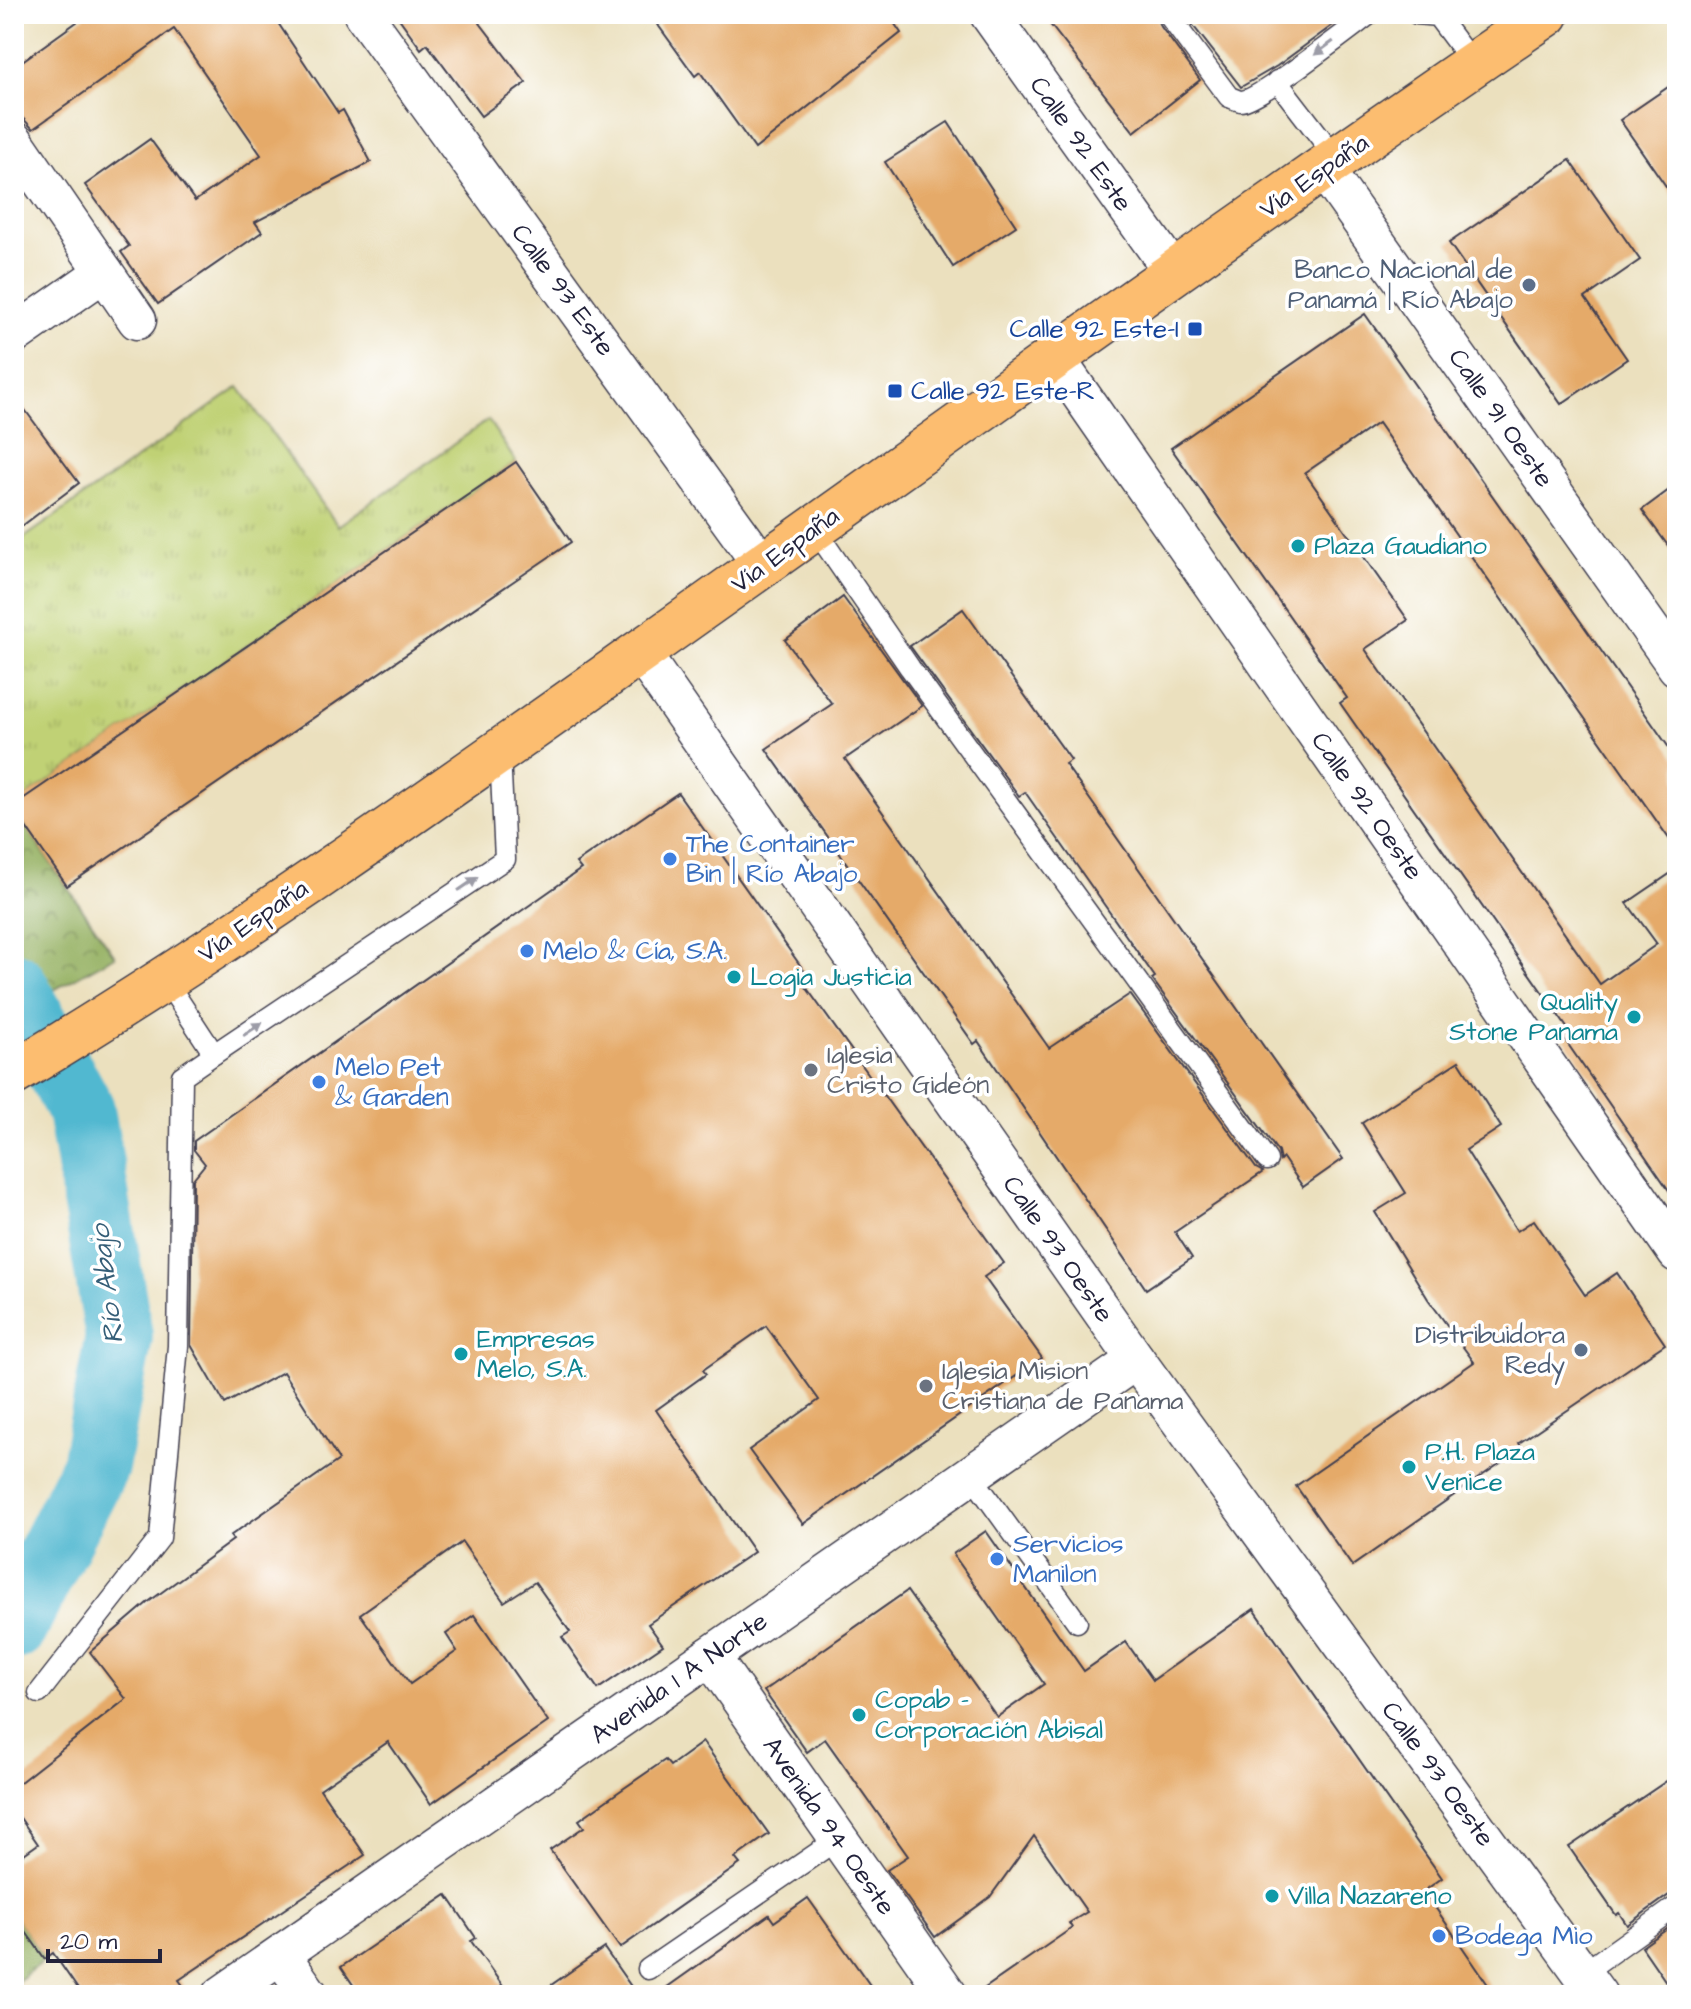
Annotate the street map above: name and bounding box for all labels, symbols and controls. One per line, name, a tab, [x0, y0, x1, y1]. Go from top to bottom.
one-way arrow	[1313, 39, 1334, 55]
street label: Calle 92 Este	[1021, 69, 1141, 219]
street label: Vía España	[1252, 125, 1376, 227]
street label: Calle 93 Este	[503, 216, 623, 364]
place label: Banco Nacional de Panamá | Río Abajo	[1288, 252, 1513, 318]
marker: Banco Nacional de Panamá | Río Abajo	[1520, 276, 1538, 294]
place label: Calle 92 Este-I	[1010, 311, 1179, 347]
marker: Calle 92 Este-I	[1186, 320, 1204, 338]
street label: Calle 91 Oeste	[1440, 341, 1562, 495]
place label: Calle 92 Este-R	[911, 373, 1095, 409]
marker: Calle 92 Este-R	[886, 382, 904, 400]
street label: Vía España	[723, 498, 847, 602]
place label: Plaza Gaudiano	[1314, 528, 1487, 564]
marker: Plaza Gaudiano	[1289, 537, 1307, 555]
street label: Calle 92 Oeste	[1302, 725, 1432, 887]
place label: The Container Bin | Río Abajo	[686, 826, 858, 892]
marker: The Container Bin | Río Abajo	[661, 850, 679, 868]
street label: Vía España	[191, 871, 315, 971]
one-way arrow	[458, 877, 479, 892]
place label: Melo & Cía, S.A.	[543, 933, 727, 969]
marker: Melo & Cía, S.A.	[518, 942, 536, 960]
place label: Logia Justicia	[750, 959, 912, 997]
marker: Logia Justicia	[725, 968, 743, 986]
place label: Quality Stone Panama	[1449, 984, 1618, 1050]
marker: Quality Stone Panama	[1625, 1008, 1643, 1026]
one-way arrow	[242, 1021, 263, 1036]
place label: Iglesia Cristo Gideón	[827, 1037, 989, 1103]
place label: Melo Pet & Garden	[335, 1049, 449, 1115]
marker: Iglesia Cristo Gideón	[802, 1061, 820, 1079]
marker: Melo Pet & Garden	[310, 1073, 328, 1091]
street label: Calle 93 Oeste	[994, 1168, 1122, 1330]
water label: Río Abajo	[80, 1220, 134, 1346]
place label: Distribuidora Redy	[1415, 1317, 1565, 1385]
place label: Empresas Melo, S.A.	[477, 1321, 595, 1387]
marker: Distribuidora Redy	[1572, 1341, 1590, 1359]
marker: Empresas Melo, S.A.	[452, 1345, 470, 1363]
place label: Iglesia Mision Cristiana de Panama	[942, 1353, 1183, 1419]
marker: Iglesia Mision Cristiana de Panama	[917, 1377, 935, 1395]
place label: P.H. Plaza Venice	[1425, 1434, 1535, 1500]
marker: P.H. Plaza Venice	[1400, 1458, 1418, 1476]
place label: Servicios Manilon	[1013, 1526, 1124, 1592]
marker: Servicios Manilon	[988, 1550, 1006, 1568]
street label: Avenida 1 A Norte	[583, 1603, 775, 1753]
place label: Copab - Corporación Abisal	[875, 1682, 1103, 1748]
street label: Calle 93 Oeste	[1373, 1694, 1503, 1854]
marker: Copab - Corporación Abisal	[850, 1706, 868, 1724]
street label: Avenida 94 Oeste	[754, 1730, 904, 1922]
place label: Villa Nazareno	[1288, 1878, 1452, 1914]
marker: Villa Nazareno	[1263, 1887, 1281, 1905]
scale bar	[48, 1913, 160, 1963]
place label: Bodega Mio	[1455, 1918, 1593, 1956]
text: 20 m	[60, 1925, 117, 1959]
marker: Bodega Mio	[1430, 1927, 1448, 1945]

